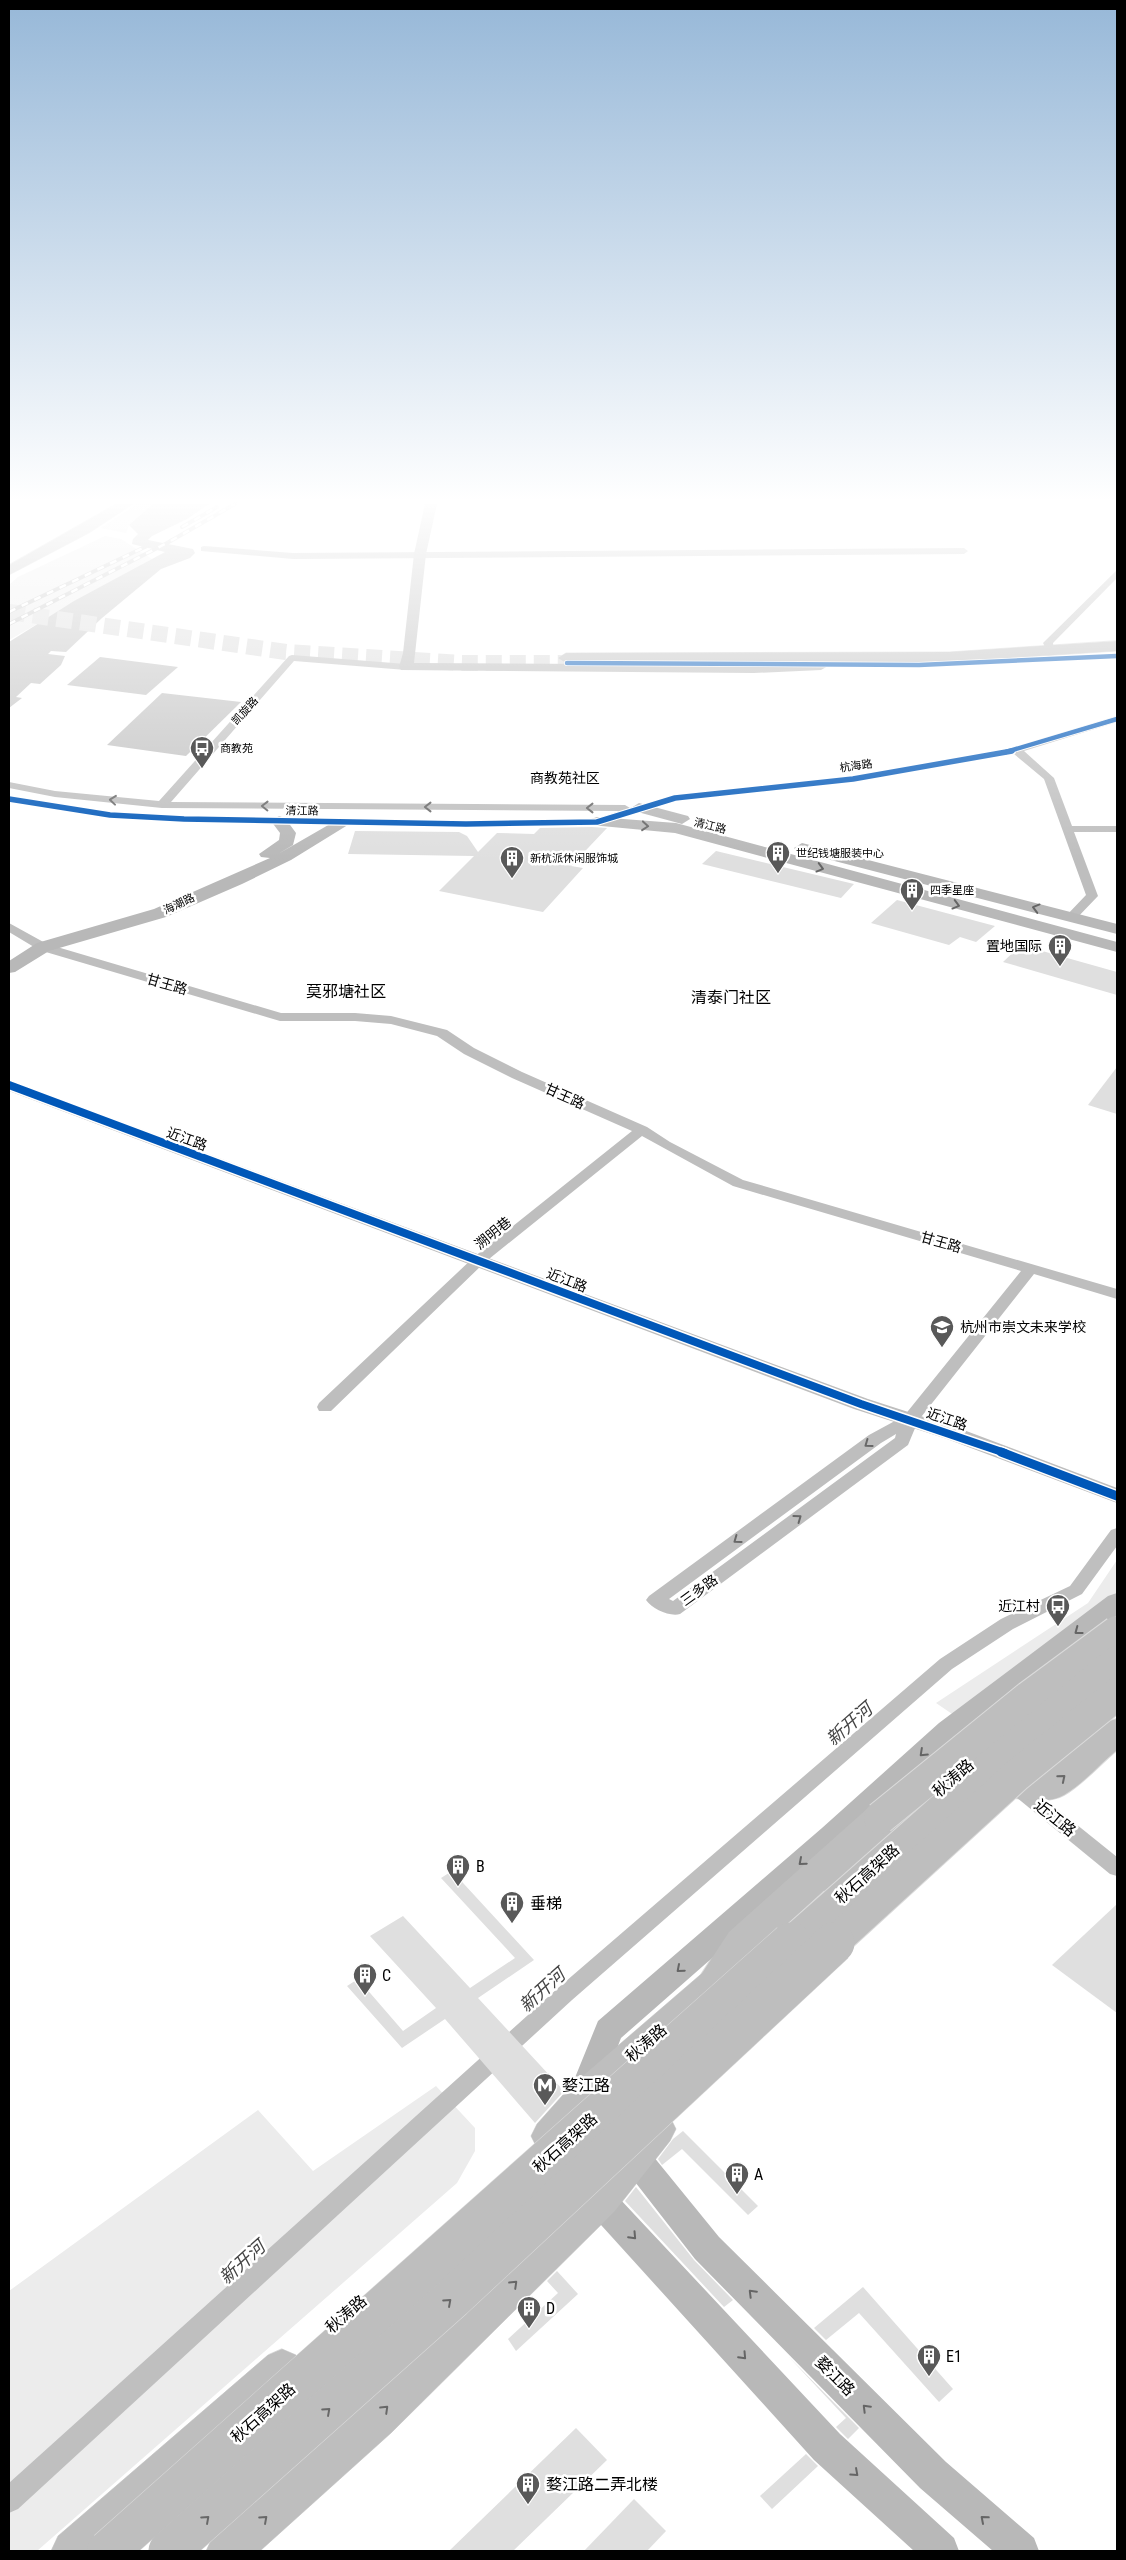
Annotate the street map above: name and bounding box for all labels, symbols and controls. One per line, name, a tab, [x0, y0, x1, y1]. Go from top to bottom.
street label: 凯旋路	[229, 694, 261, 728]
bus stop icon: 商教苑	[189, 735, 215, 769]
place label: 商教苑	[220, 742, 253, 755]
street label: 杭海路	[839, 757, 873, 775]
district label: 商教苑社区	[530, 770, 600, 786]
one-way arrow	[109, 794, 117, 805]
one-way arrow	[261, 801, 268, 811]
one-way arrow	[423, 802, 431, 812]
one-way arrow	[586, 803, 594, 813]
street label: 清江路	[285, 804, 319, 818]
street label: 清江路	[692, 816, 728, 836]
one-way arrow	[642, 820, 650, 831]
building icon: 世纪钱塘服装中心	[765, 840, 791, 874]
building icon: 新杭派休闲服饰城	[499, 845, 525, 879]
place label: 世纪钱塘服装中心	[796, 847, 884, 860]
place label: 新杭派休闲服饰城	[530, 852, 618, 865]
one-way arrow	[815, 862, 823, 872]
building icon: 四季星座	[899, 877, 925, 911]
place label: 四季星座	[930, 884, 974, 897]
street label: 海潮路	[161, 891, 197, 917]
one-way arrow	[951, 899, 959, 909]
one-way arrow	[1032, 903, 1041, 914]
building icon: 置地国际	[1047, 933, 1073, 967]
place label: 置地国际	[986, 938, 1042, 954]
street label: 甘王路	[145, 971, 189, 997]
district label: 莫邪塘社区	[306, 982, 386, 1001]
district label: 清泰门社区	[691, 988, 771, 1007]
street label: 甘王路	[543, 1080, 587, 1112]
street label: 近江路	[165, 1124, 209, 1154]
street label: 溯明巷	[472, 1214, 514, 1252]
street label: 甘王路	[919, 1229, 963, 1255]
street label: 近江路	[545, 1265, 589, 1295]
school or university icon: 杭州市崇文未来学校	[929, 1314, 955, 1348]
place label: 杭州市崇文未来学校	[960, 1319, 1086, 1335]
street label: 近江路	[925, 1405, 969, 1433]
one-way arrow	[864, 1438, 874, 1447]
one-way arrow	[792, 1515, 801, 1523]
one-way arrow	[734, 1535, 743, 1543]
street label: 三多路	[677, 1571, 721, 1609]
bus stop icon: 近江村	[1045, 1593, 1071, 1627]
place label: 近江村	[998, 1598, 1040, 1614]
one-way arrow	[1074, 1625, 1084, 1634]
water label: 新开河	[822, 1696, 879, 1750]
one-way arrow	[919, 1747, 928, 1756]
street label: 秋涛路	[929, 1755, 977, 1801]
one-way arrow	[1056, 1775, 1065, 1784]
street label: 近江路	[1030, 1796, 1080, 1840]
street label: 秋石高架路	[831, 1840, 903, 1908]
building icon: B	[445, 1853, 471, 1887]
one-way arrow	[799, 1856, 808, 1865]
place label: B	[476, 1857, 485, 1876]
building icon: 垂梯	[499, 1890, 525, 1924]
place label: 垂梯	[530, 1894, 562, 1913]
building icon: C	[352, 1962, 378, 1996]
water label: 新开河	[515, 1962, 571, 2016]
one-way arrow	[676, 1963, 685, 1972]
place label: C	[382, 1966, 391, 1985]
street label: 秋涛路	[622, 2020, 670, 2066]
metro station icon: 婺江路	[532, 2072, 558, 2106]
place label: 婺江路	[562, 2076, 610, 2095]
street label: 秋石高架路	[529, 2109, 601, 2177]
building icon: A	[724, 2161, 750, 2195]
place label: A	[754, 2165, 763, 2184]
one-way arrow	[627, 2230, 636, 2239]
water label: 新开河	[215, 2234, 271, 2288]
one-way arrow	[508, 2281, 517, 2290]
one-way arrow	[748, 2289, 757, 2298]
street label: 秋涛路	[322, 2291, 370, 2337]
building icon: D	[516, 2295, 542, 2329]
one-way arrow	[443, 2299, 452, 2308]
place label: D	[546, 2299, 555, 2318]
building icon: E1	[916, 2343, 942, 2377]
place label: E1	[946, 2347, 962, 2366]
one-way arrow	[737, 2350, 746, 2359]
street label: 婺江路	[811, 2352, 859, 2400]
street label: 秋石高架路	[227, 2379, 299, 2447]
one-way arrow	[863, 2404, 872, 2413]
one-way arrow	[379, 2406, 388, 2415]
one-way arrow	[321, 2407, 330, 2416]
one-way arrow	[850, 2467, 859, 2476]
building icon: 婺江路二弄北楼	[515, 2471, 541, 2505]
place label: 婺江路二弄北楼	[546, 2475, 658, 2494]
one-way arrow	[259, 2515, 268, 2524]
one-way arrow	[200, 2516, 209, 2525]
one-way arrow	[981, 2516, 990, 2525]

